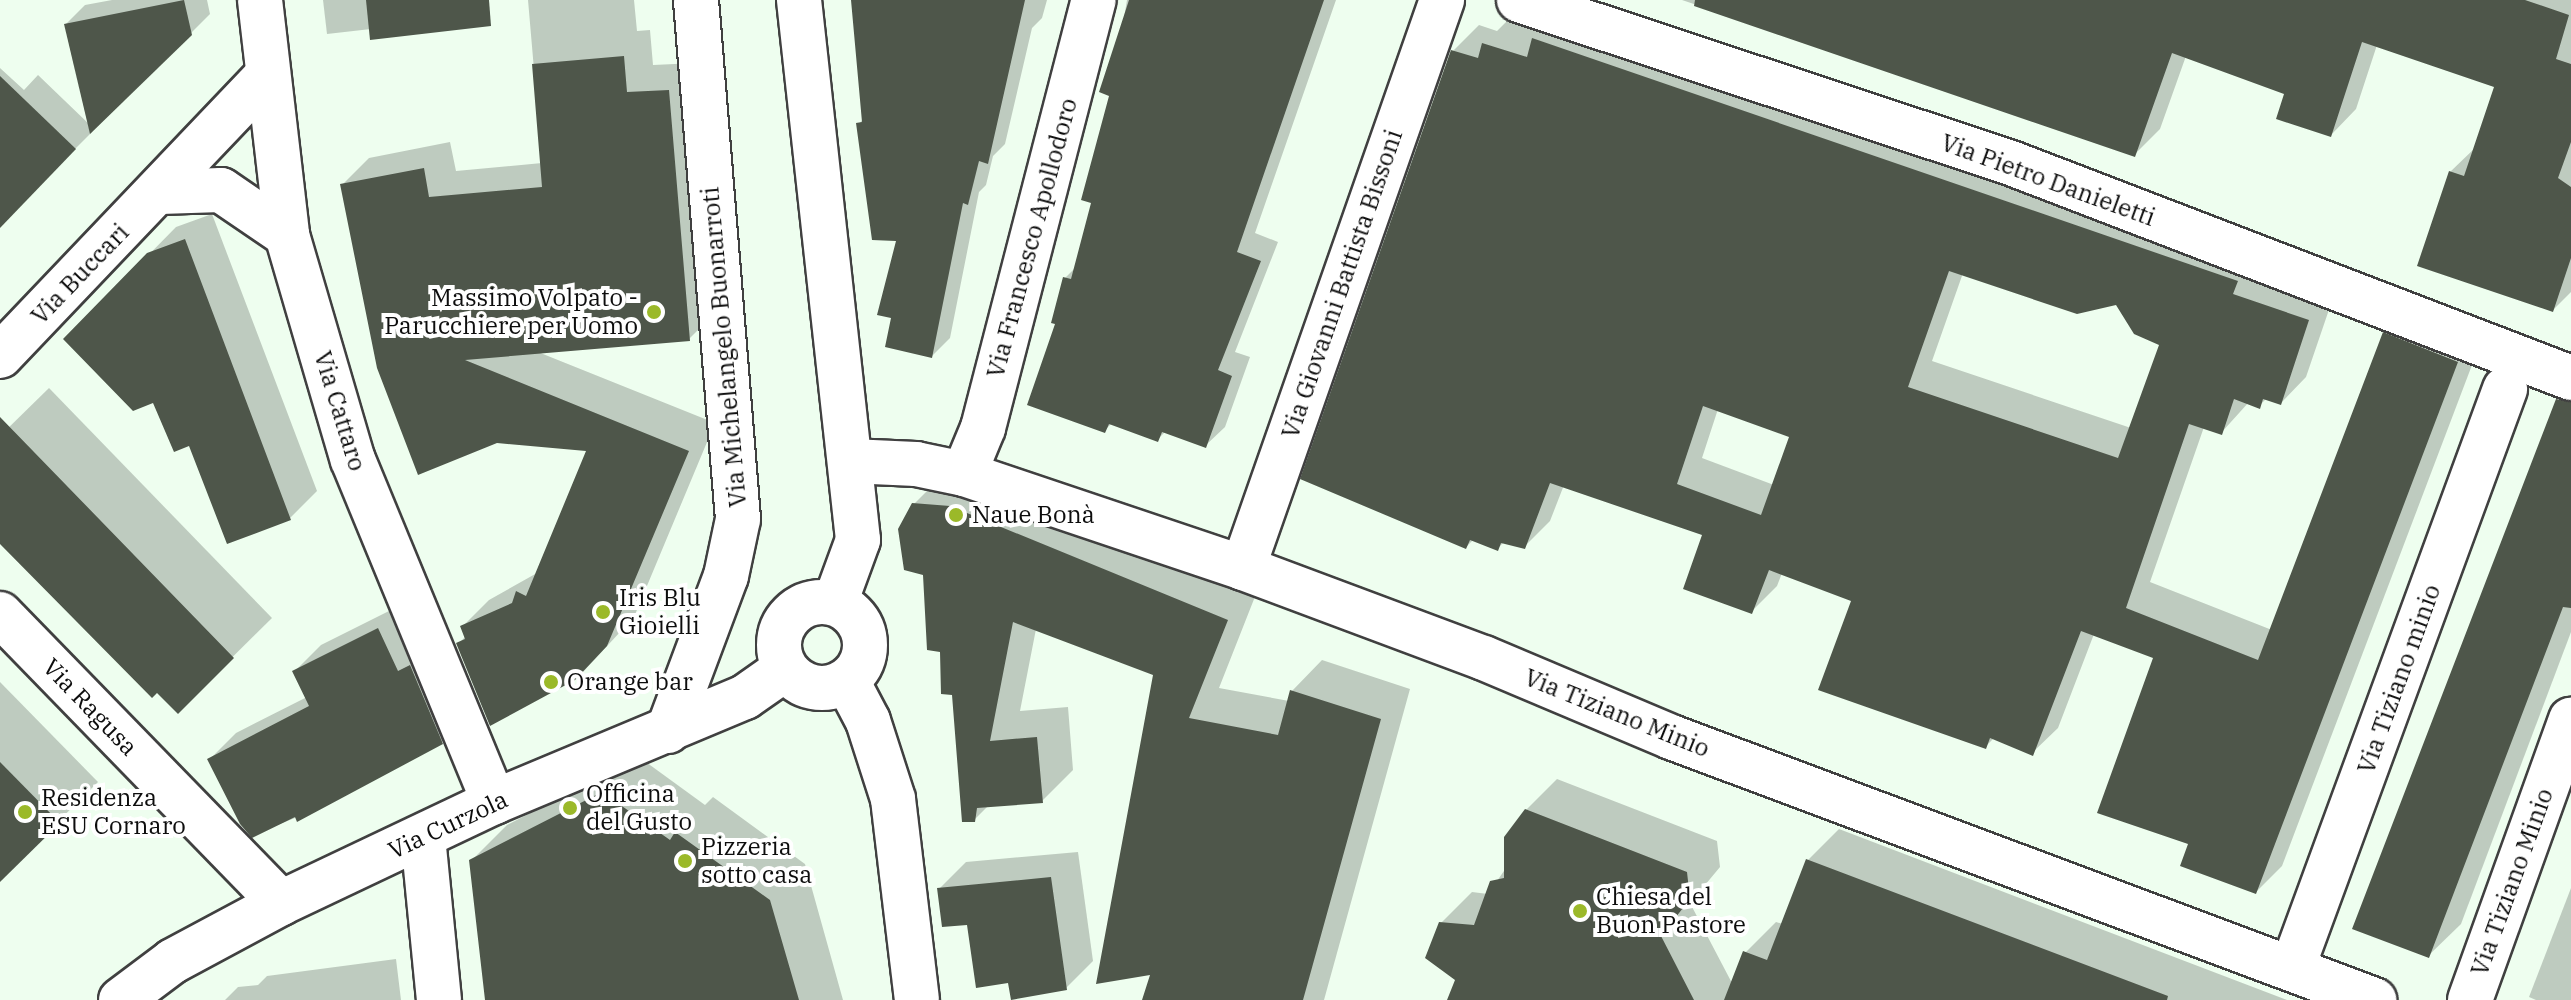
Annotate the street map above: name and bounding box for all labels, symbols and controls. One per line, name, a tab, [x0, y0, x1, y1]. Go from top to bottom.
street label: Via Francesco Apollodoro	[981, 95, 1083, 381]
street label: Via Giovanni Battista Bissoni	[1276, 126, 1408, 442]
street label: Via Pietro Danieletti	[1937, 128, 2159, 232]
street label: Via Michelangelo Buonarroti	[696, 186, 752, 508]
street label: Via Buccari	[25, 218, 135, 330]
place label: Massimo Volpato - Parucchiere per Uomo	[384, 284, 638, 340]
marker: Massimo Volpato - Parucchiere per Uomo	[645, 303, 663, 321]
street label: Via Cattaro	[308, 348, 372, 474]
place label: Naue Bonà	[972, 501, 1095, 529]
marker: Naue Bonà	[947, 506, 965, 524]
street label: Via Tiziano minio	[2351, 581, 2447, 777]
place label: Iris Blu Gioielli	[619, 584, 701, 640]
marker: Iris Blu Gioielli	[594, 603, 612, 621]
street label: Via Ragusa	[37, 653, 143, 761]
street label: Via Tiziano Minio	[1520, 663, 1714, 763]
place label: Orange bar	[567, 668, 693, 696]
marker: Orange bar	[542, 673, 560, 691]
place label: Officina del Gusto	[586, 780, 692, 836]
place label: Residenza ESU Cornaro	[41, 784, 186, 840]
street label: Via Tiziano Minio	[2465, 784, 2559, 980]
street label: Via Curzola	[384, 785, 512, 865]
marker: Officina del Gusto	[561, 799, 579, 817]
marker: Residenza ESU Cornaro	[16, 803, 34, 821]
place label: Pizzeria sotto casa	[701, 833, 812, 889]
marker: Pizzeria sotto casa	[676, 852, 694, 870]
place label: Chiesa del Buon Pastore	[1596, 883, 1746, 939]
marker: Chiesa del Buon Pastore	[1571, 902, 1589, 920]

